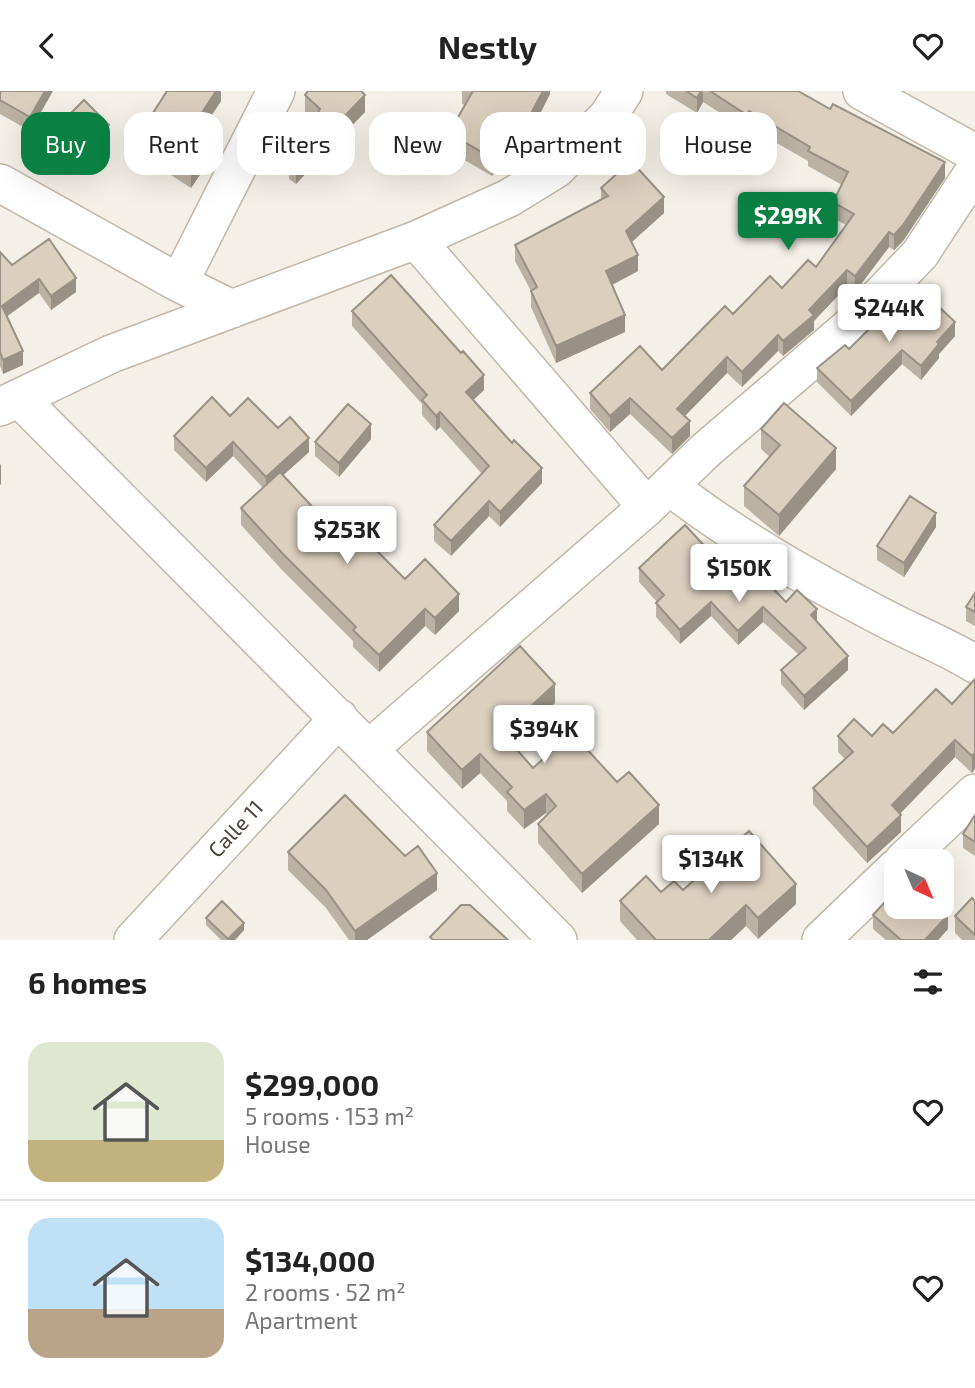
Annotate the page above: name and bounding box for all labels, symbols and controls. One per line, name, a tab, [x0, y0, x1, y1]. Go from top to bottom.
icon: back	[28, 27, 66, 65]
text: Nestly	[438, 27, 537, 65]
icon: heart	[909, 27, 947, 65]
chip: Buy	[21, 112, 110, 175]
chip: Rent	[124, 112, 223, 175]
chip: Filters	[237, 112, 355, 175]
chip: New	[369, 112, 466, 175]
chip: Apartment	[480, 112, 646, 175]
chip: House	[660, 112, 777, 175]
pin: $299K	[739, 193, 837, 252]
text: $299K	[754, 201, 822, 229]
pin: $244K	[840, 285, 938, 344]
text: $244K	[854, 293, 924, 321]
pin: $253K	[298, 507, 396, 566]
text: $253K	[313, 515, 381, 543]
pin: $150K	[690, 545, 788, 604]
text: $150K	[706, 553, 772, 581]
pin: $394K	[495, 705, 593, 765]
text: $394K	[509, 714, 579, 742]
street label: Calle 11	[202, 794, 267, 862]
pin: $134K	[662, 835, 760, 895]
text: $134K	[678, 844, 744, 872]
north arrow	[884, 849, 954, 919]
map controls	[884, 849, 954, 919]
icon: filters	[909, 963, 947, 1001]
text: 6 homes	[28, 964, 147, 1000]
text: $299,000	[245, 1066, 379, 1102]
icon: home	[84, 1070, 168, 1154]
icon: heart	[909, 1093, 947, 1131]
text: 5 rooms · 153 m²	[245, 1102, 414, 1130]
text: House	[245, 1130, 311, 1158]
text: $134,000	[245, 1242, 376, 1278]
icon: home	[84, 1246, 168, 1330]
icon: heart	[909, 1269, 947, 1307]
text: 2 rooms · 52 m²	[245, 1278, 406, 1306]
text: Apartment	[245, 1306, 358, 1334]

